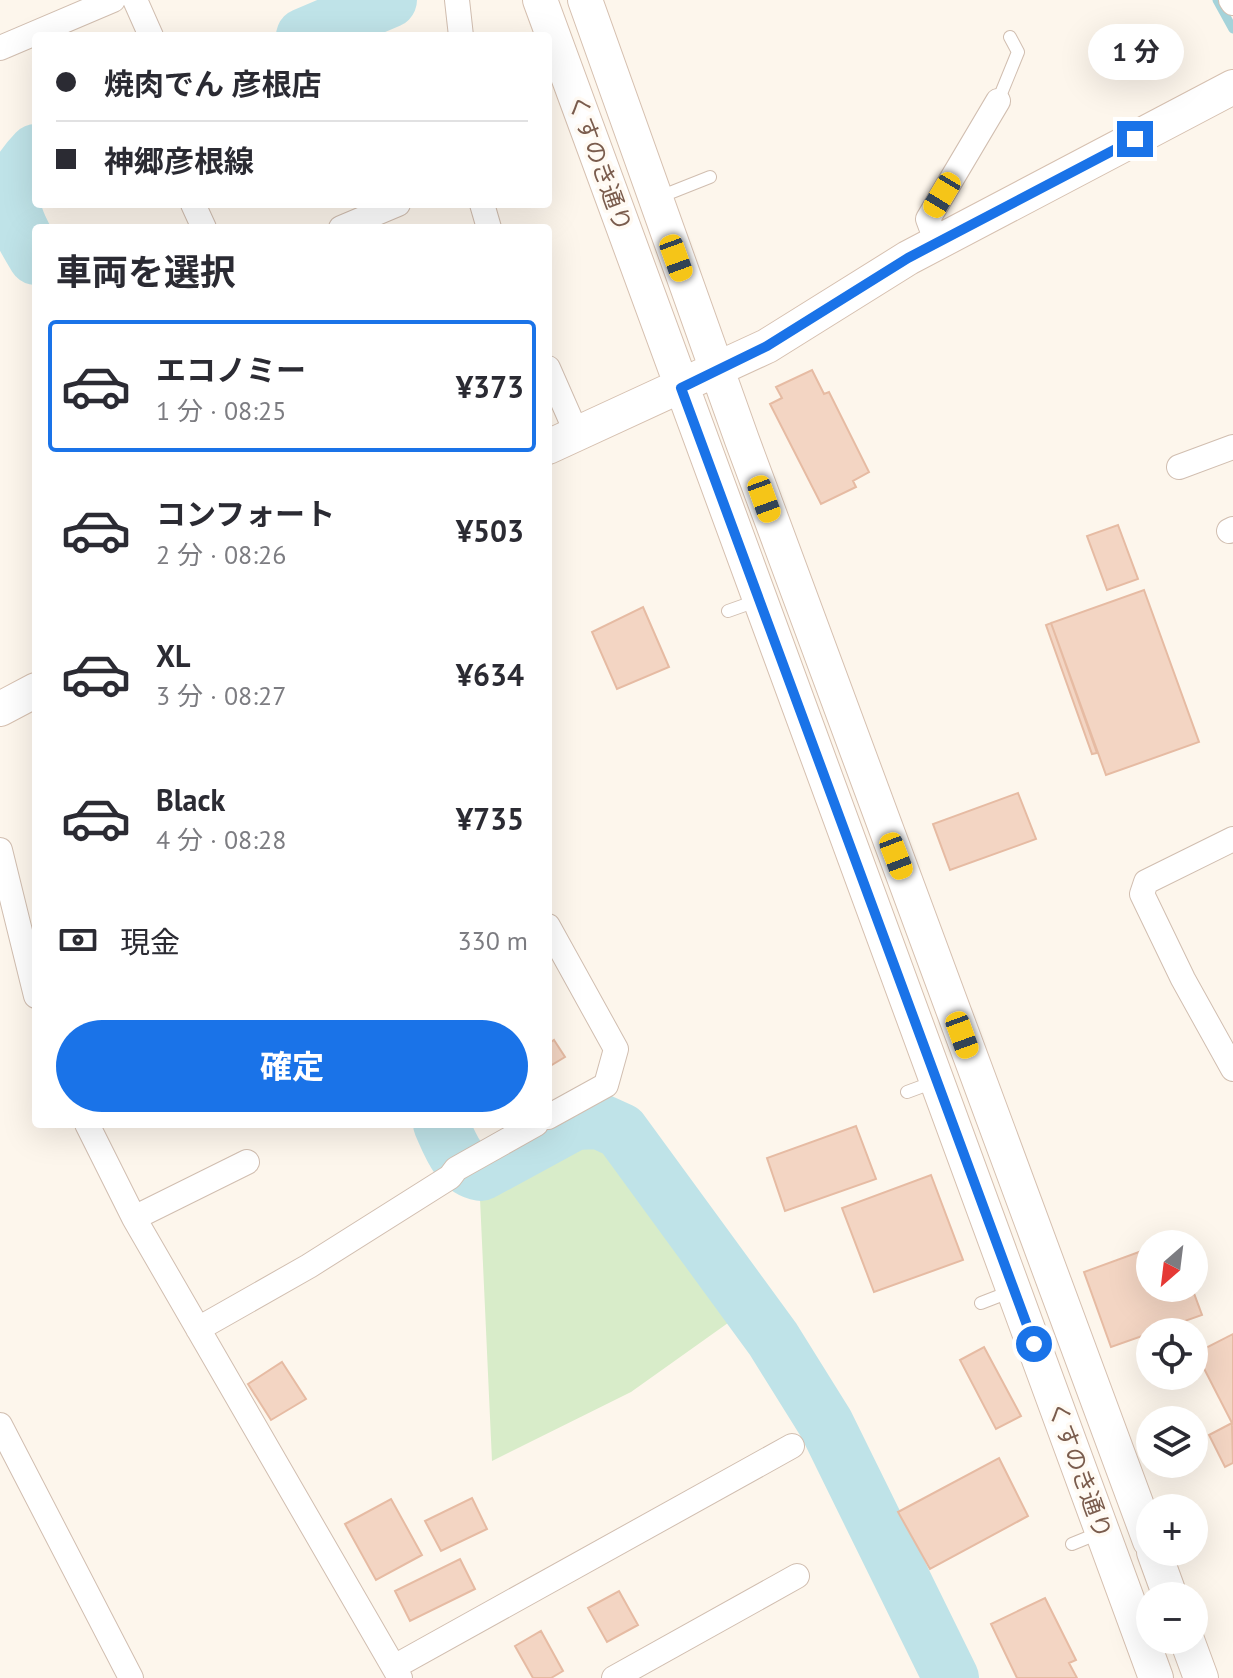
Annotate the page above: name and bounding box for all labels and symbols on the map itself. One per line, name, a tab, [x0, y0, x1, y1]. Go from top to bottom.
callout: 1 分	[1087, 23, 1183, 79]
street label: くすのき通り	[561, 90, 639, 236]
route end	[1117, 121, 1153, 157]
car	[919, 168, 965, 222]
car	[657, 231, 695, 285]
car	[745, 472, 783, 526]
car	[876, 829, 916, 883]
car	[943, 1008, 981, 1062]
north arrow	[1136, 1230, 1208, 1302]
route start	[1016, 1326, 1052, 1362]
street label: くすのき通り	[1041, 1397, 1119, 1543]

